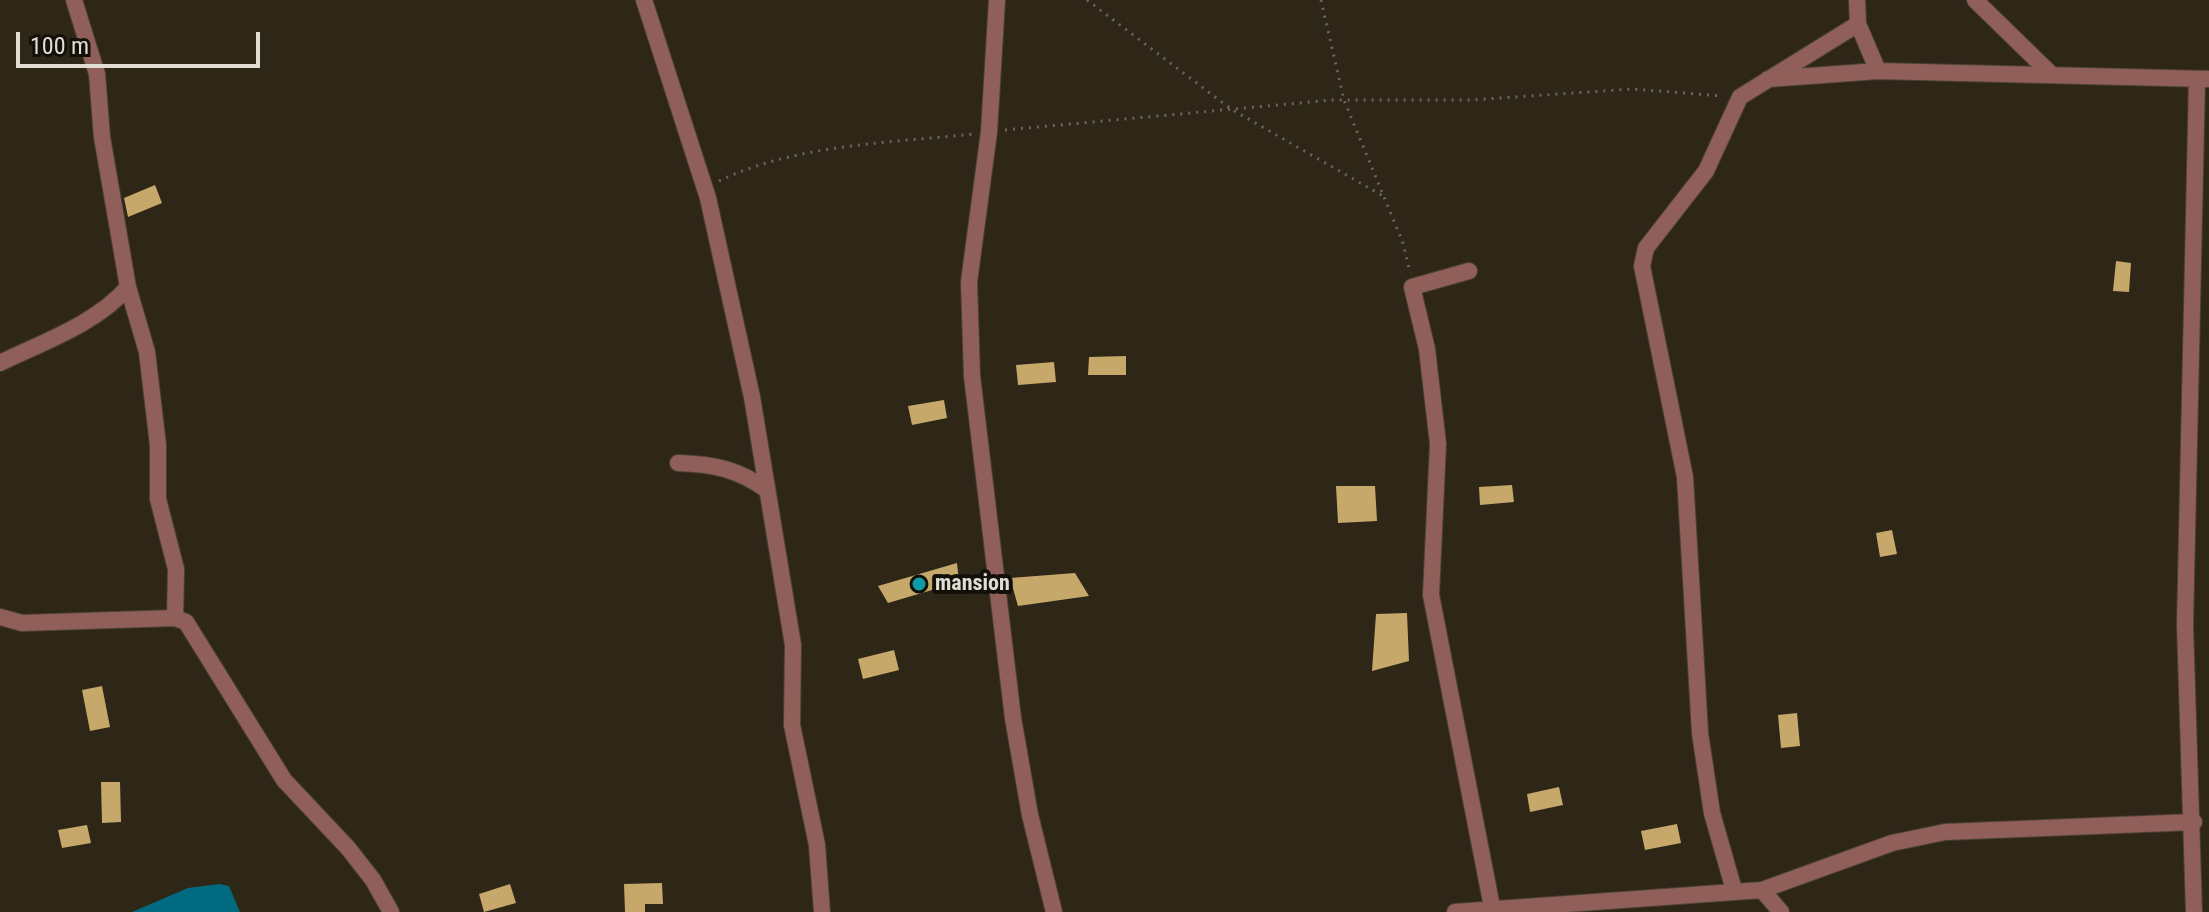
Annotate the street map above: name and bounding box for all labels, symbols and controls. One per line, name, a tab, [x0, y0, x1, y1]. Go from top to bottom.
scale bar	[20, 16, 264, 66]
text: 100 m	[30, 32, 89, 60]
place label: mansion	[935, 571, 1010, 597]
marker: mansion	[910, 575, 928, 593]

